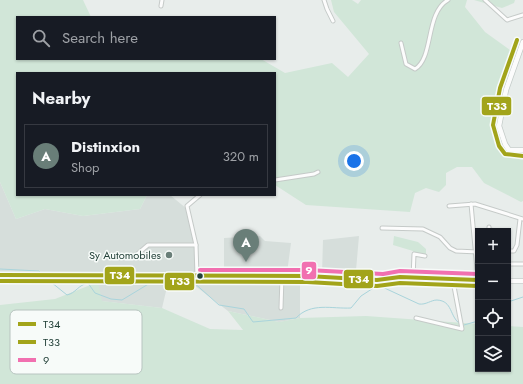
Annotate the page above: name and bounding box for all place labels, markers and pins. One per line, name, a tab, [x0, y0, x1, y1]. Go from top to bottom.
pin: A	[233, 229, 259, 262]
place label: Sy Automobiles	[89, 247, 162, 263]
marker: Sy Automobiles	[164, 250, 174, 260]
unlabelled marker	[195, 271, 205, 281]

